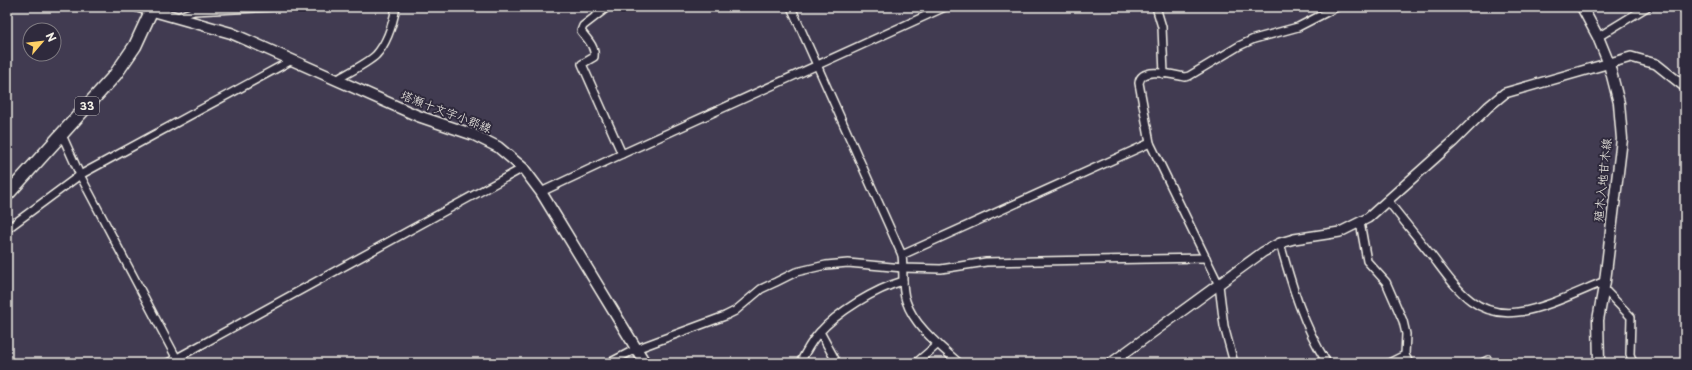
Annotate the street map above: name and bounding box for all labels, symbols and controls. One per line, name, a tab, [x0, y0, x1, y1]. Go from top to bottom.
north arrow	[22, 22, 62, 62]
text: N	[42, 29, 61, 45]
street label: 塔瀬十文字小郡線	[398, 85, 494, 137]
road number: 33	[75, 97, 99, 115]
street label: 殖木入地甘木線	[1589, 137, 1615, 223]

